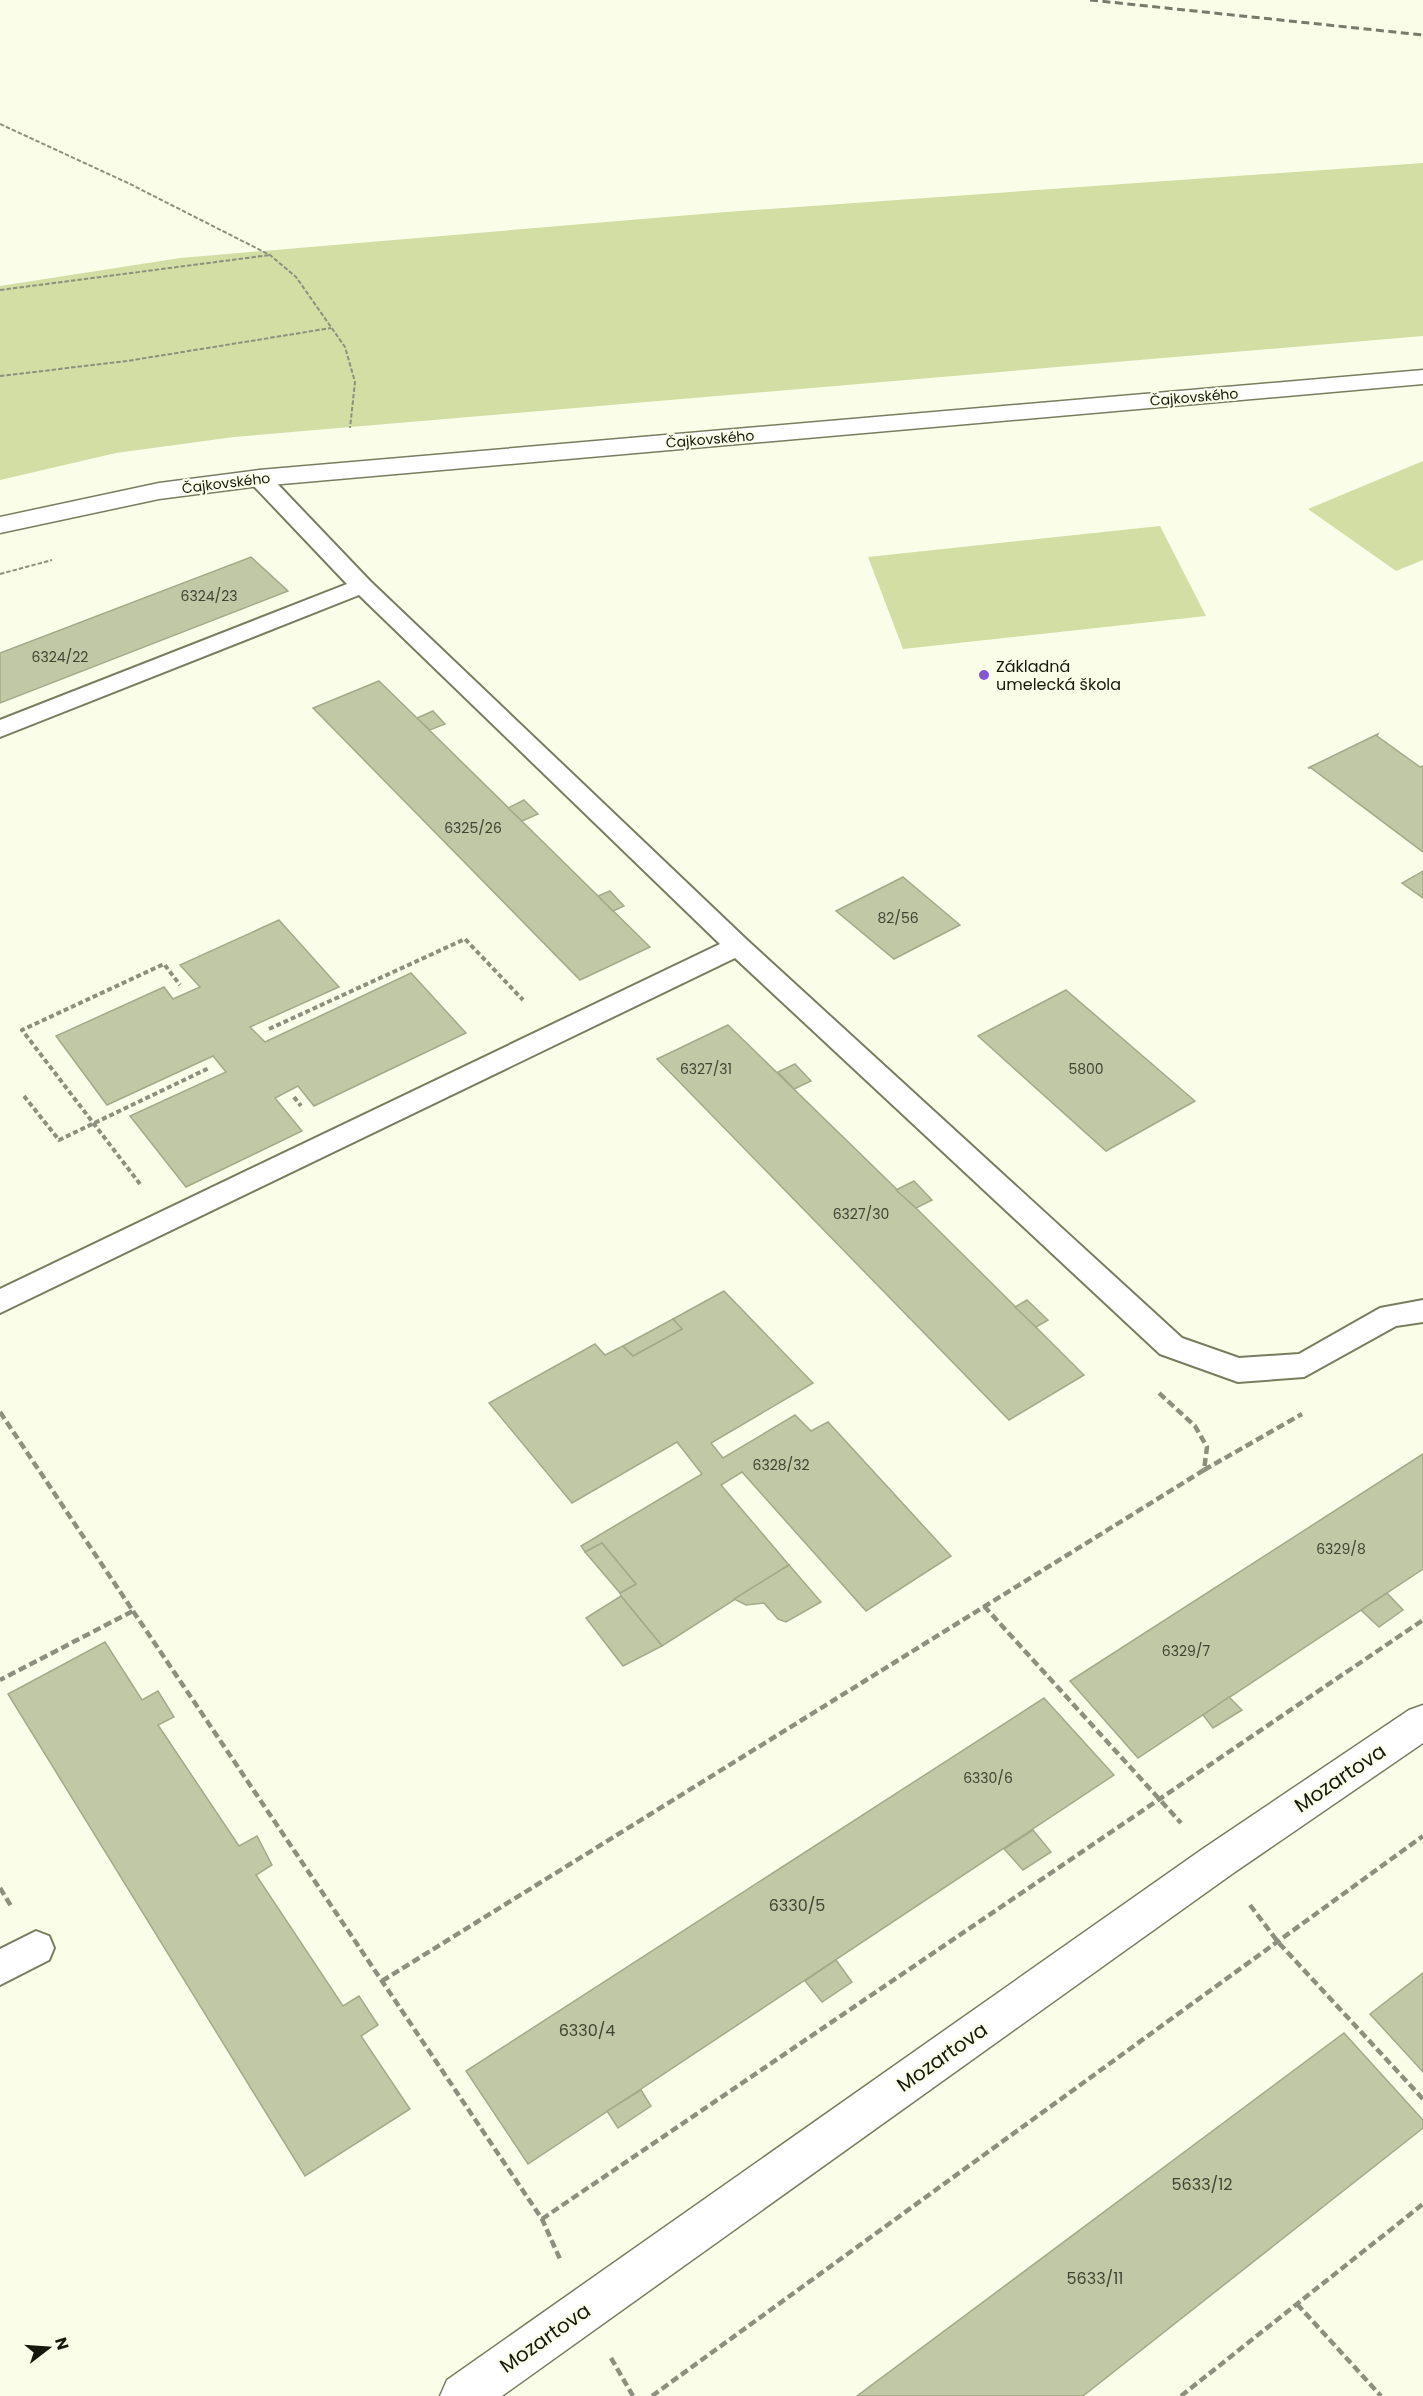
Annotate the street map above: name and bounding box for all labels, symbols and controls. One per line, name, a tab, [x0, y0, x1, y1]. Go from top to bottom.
street label: Čajkovského	[1149, 383, 1239, 411]
street label: Čajkovského	[665, 425, 755, 453]
street label: Čajkovského	[181, 468, 271, 498]
house number: 6324/23	[181, 586, 237, 606]
house number: 6324/22	[32, 647, 88, 667]
place label: Základná umelecká škola	[996, 655, 1121, 696]
marker: Základná umelecká škola	[977, 668, 991, 682]
house number: 6325/26	[444, 818, 502, 838]
house number: 82/56	[877, 908, 919, 928]
house number: 6327/31	[680, 1059, 732, 1079]
house number: 5800	[1068, 1059, 1104, 1079]
house number: 6327/30	[833, 1204, 889, 1224]
house number: 6328/32	[753, 1455, 809, 1475]
house number: 6329/8	[1316, 1539, 1366, 1559]
house number: 6329/7	[1162, 1641, 1211, 1661]
street label: Mozartova	[1289, 1737, 1391, 1819]
house number: 6330/6	[963, 1768, 1013, 1788]
house number: 6330/5	[769, 1894, 825, 1917]
street label: Mozartova	[891, 2015, 993, 2099]
house number: 6330/4	[559, 2019, 615, 2042]
house number: 5633/12	[1172, 2173, 1233, 2196]
house number: 5633/11	[1067, 2267, 1123, 2290]
street label: Mozartova	[494, 2296, 596, 2380]
north arrow	[18, 2318, 78, 2378]
text: N	[49, 2335, 75, 2353]

